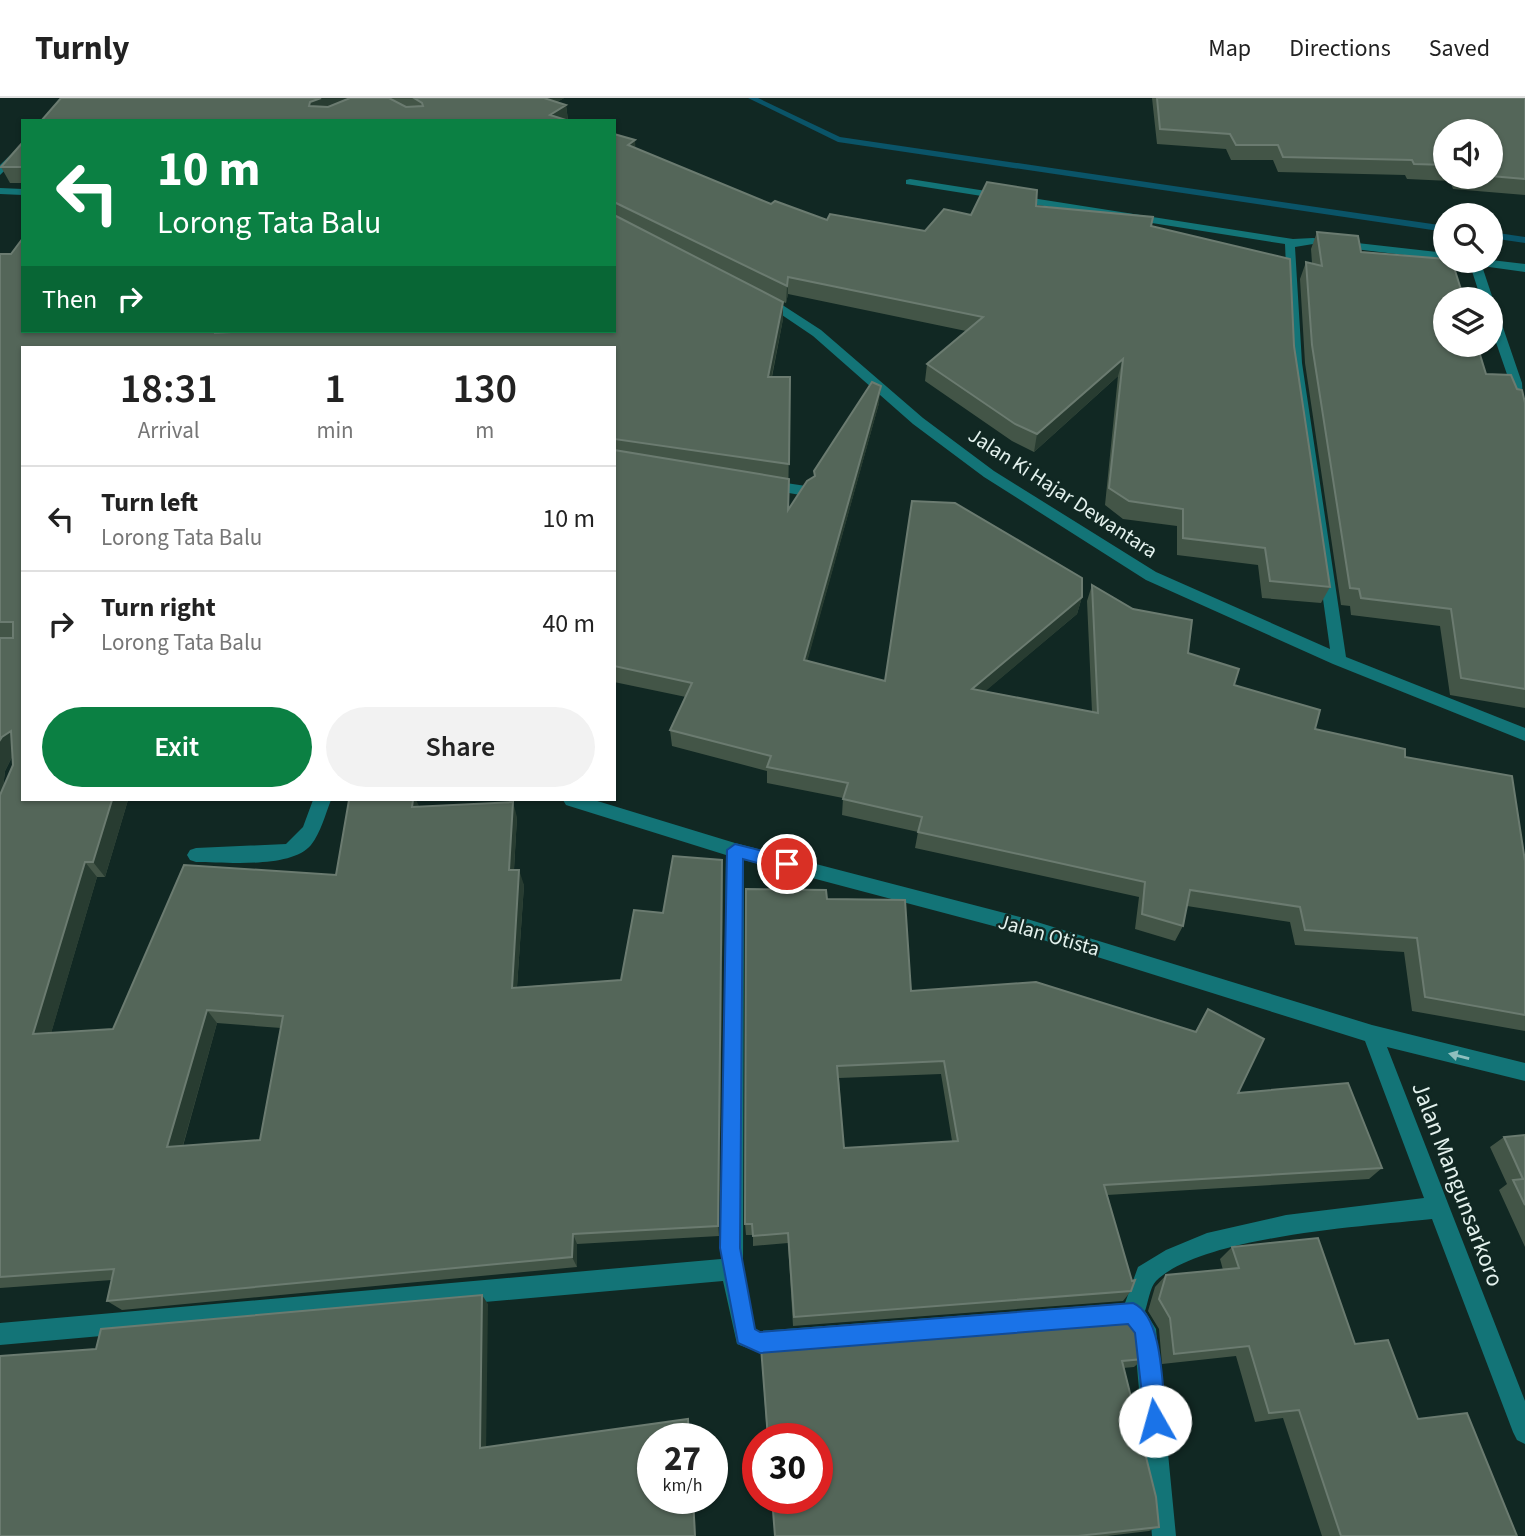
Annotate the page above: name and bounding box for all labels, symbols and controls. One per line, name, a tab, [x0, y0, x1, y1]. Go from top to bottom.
text: Turnly	[35, 25, 129, 72]
text: Map	[1208, 31, 1251, 66]
text: Directions	[1289, 31, 1391, 66]
text: Saved	[1429, 31, 1490, 66]
map controls	[1433, 119, 1503, 357]
button: sound	[1433, 119, 1503, 189]
text: 10 m	[157, 135, 261, 205]
icon: left	[42, 147, 133, 238]
text: Lorong Tata Balu	[157, 200, 381, 246]
button: search	[1433, 203, 1503, 273]
icon: right	[111, 280, 149, 318]
text: Then	[42, 281, 97, 318]
button: layers	[1433, 287, 1503, 357]
text: 18:31	[120, 359, 218, 419]
text: 1	[324, 359, 346, 419]
text: 130	[453, 359, 517, 419]
text: Arrival	[138, 414, 200, 447]
text: min	[316, 414, 354, 447]
text: m	[475, 414, 494, 447]
street label: Jalan Ki Hajar Dewantara	[962, 420, 1164, 566]
text: Turn left	[101, 484, 198, 521]
icon: left	[42, 500, 80, 538]
text: 10 m	[542, 500, 595, 537]
text: Lorong Tata Balu	[101, 521, 262, 554]
text: Turn right	[101, 589, 216, 626]
icon: right	[42, 605, 80, 643]
text: 40 m	[542, 605, 595, 642]
text: Lorong Tata Balu	[101, 626, 262, 659]
button: Exit	[42, 707, 312, 787]
button: Share	[326, 707, 595, 787]
pin	[757, 834, 817, 894]
icon: arrive	[768, 845, 806, 883]
street label: Jalan Otista	[995, 906, 1103, 964]
one-way arrow	[1448, 1050, 1470, 1061]
street label: Jalan Mangunsarkoro	[1402, 1077, 1513, 1292]
position arrow	[1118, 1384, 1192, 1458]
speed limit sign: 30	[742, 1423, 833, 1514]
text: 27	[664, 1434, 701, 1484]
text: km/h	[663, 1473, 702, 1498]

